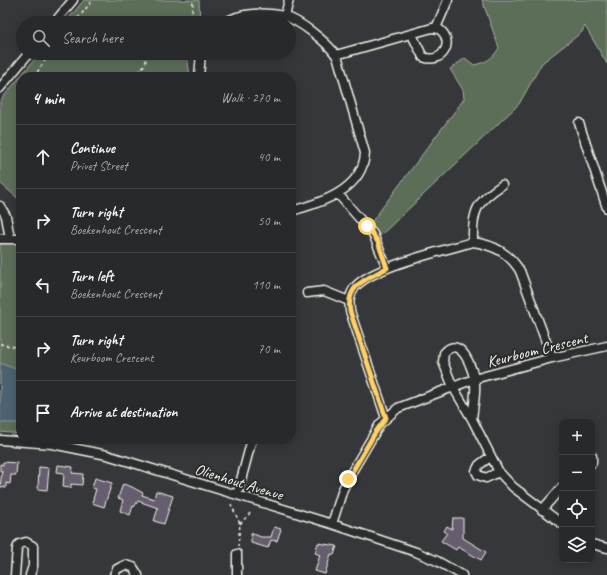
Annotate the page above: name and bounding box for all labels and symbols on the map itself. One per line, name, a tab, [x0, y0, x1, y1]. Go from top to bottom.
route start	[358, 217, 376, 235]
street label: Keurboom Crescent	[485, 327, 591, 372]
street label: Olienhout Avenue	[192, 459, 287, 505]
route end	[339, 470, 357, 488]

